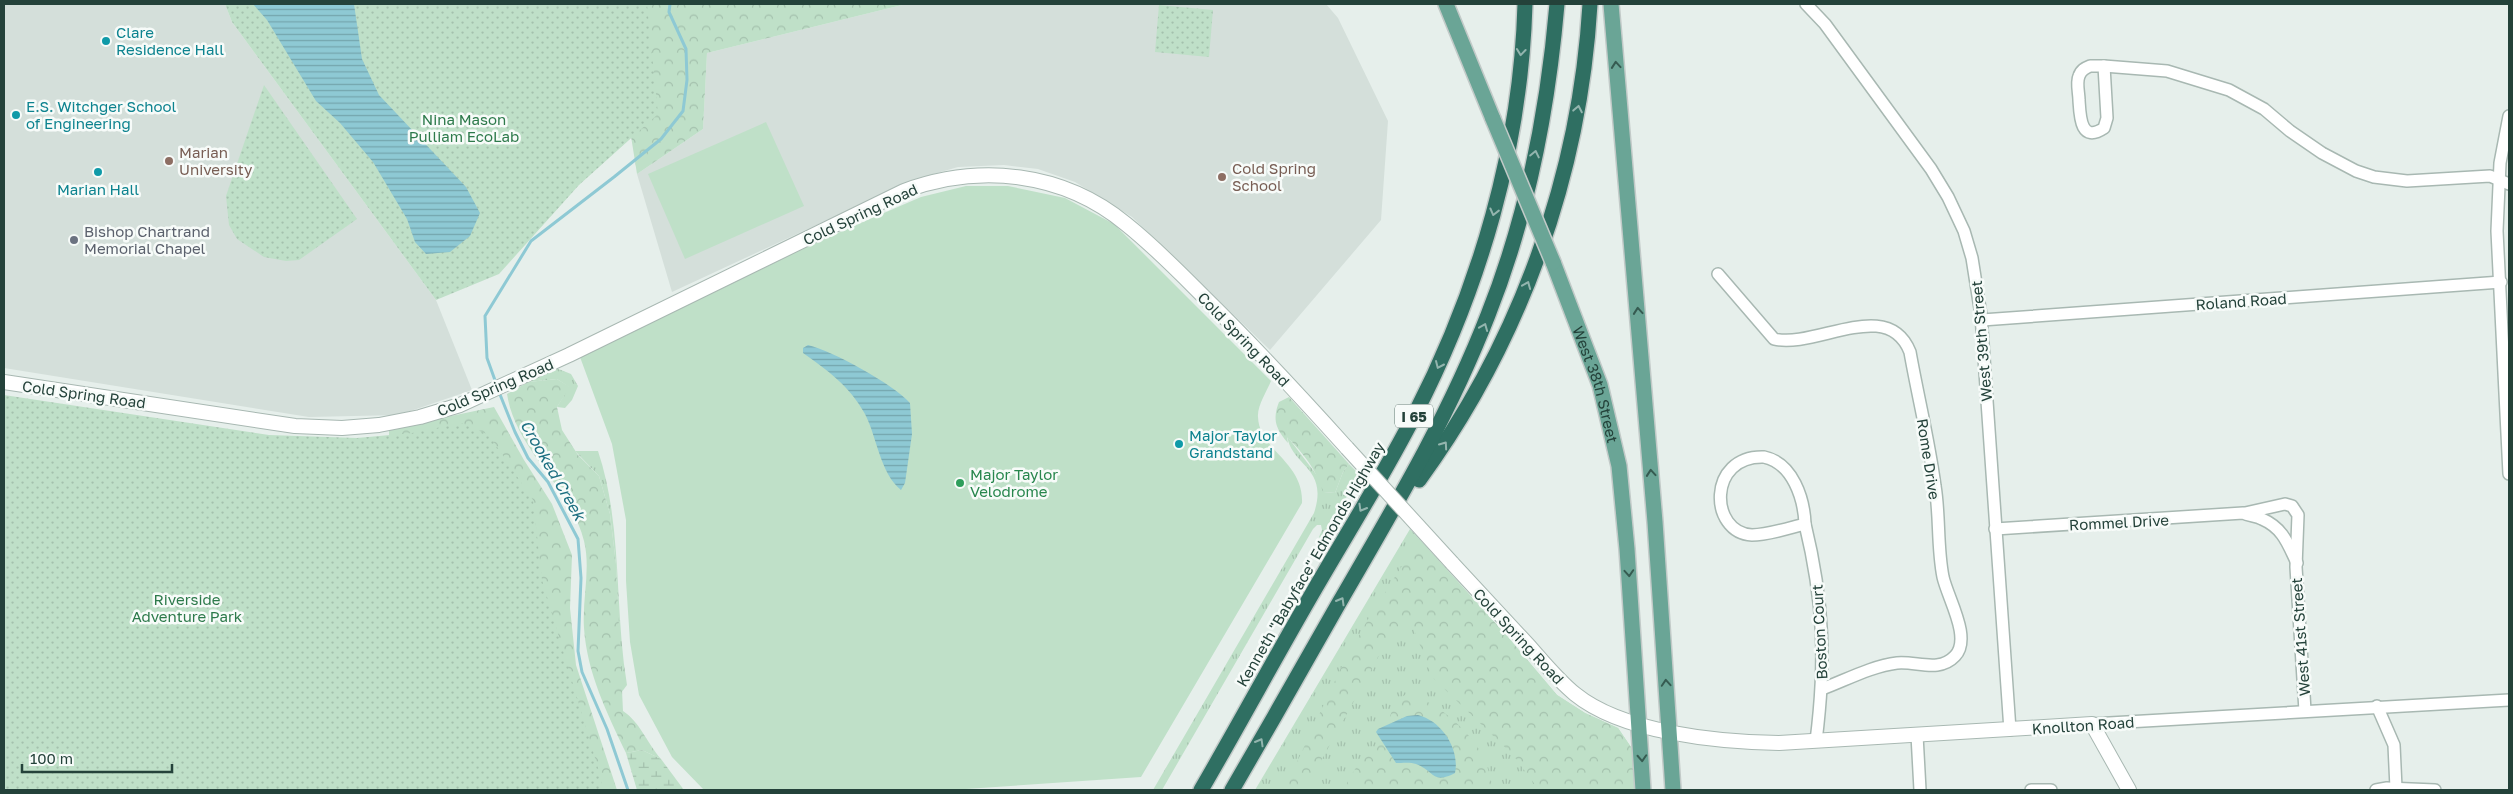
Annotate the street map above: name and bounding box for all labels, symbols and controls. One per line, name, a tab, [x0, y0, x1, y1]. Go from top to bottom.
place label: Clare Residence Hall	[116, 23, 224, 58]
marker: Clare Residence Hall	[100, 35, 112, 47]
one-way arrow	[1516, 49, 1527, 57]
one-way arrow	[1611, 60, 1622, 68]
place label: E.S. Witchger School of Engineering	[26, 97, 177, 132]
one-way arrow	[1572, 104, 1583, 113]
marker: E.S. Witchger School of Engineering	[10, 109, 22, 121]
park label: Nina Mason Pulliam EcoLab	[409, 110, 519, 145]
place label: Marian University	[179, 143, 253, 178]
one-way arrow	[1529, 150, 1540, 159]
marker: Marian University	[163, 155, 175, 167]
place label: Cold Spring School	[1232, 159, 1316, 194]
marker: Marian Hall	[92, 166, 104, 178]
marker: Cold Spring School	[1216, 171, 1228, 183]
place label: Marian Hall	[57, 180, 139, 198]
street label: Cold Spring Road	[800, 180, 920, 248]
one-way arrow	[1489, 208, 1500, 217]
place label: Bishop Chartrand Memorial Chapel	[84, 222, 210, 257]
marker: Bishop Chartrand Memorial Chapel	[68, 234, 80, 246]
street label: West 39th Street	[1967, 280, 1995, 402]
one-way arrow	[1520, 281, 1531, 290]
street label: Cold Spring Road	[1194, 288, 1294, 390]
street label: Roland Road	[2195, 289, 2287, 313]
one-way arrow	[1633, 307, 1644, 315]
one-way arrow	[1478, 323, 1488, 331]
street label: West 38th Street	[1569, 323, 1622, 445]
street label: Cold Spring Road	[434, 354, 556, 420]
one-way arrow	[1434, 360, 1445, 369]
street label: Cold Spring Road	[21, 376, 147, 412]
road number: I 65	[1395, 404, 1433, 428]
water label: Crooked Creek	[516, 416, 591, 525]
street label: Rome Drive	[1914, 417, 1944, 501]
place label: Major Taylor Grandstand	[1189, 426, 1277, 461]
marker: Major Taylor Grandstand	[1173, 438, 1185, 450]
street label: Kenneth "Babyface" Edmonds Highway	[1232, 438, 1388, 690]
one-way arrow	[1438, 441, 1447, 451]
place label: Major Taylor Velodrome	[970, 465, 1058, 500]
one-way arrow	[1646, 469, 1657, 477]
marker: Major Taylor Velodrome	[954, 477, 966, 489]
one-way arrow	[1358, 503, 1368, 512]
street label: Rommel Drive	[2069, 510, 2170, 534]
one-way arrow	[1623, 569, 1634, 577]
street label: West 41st Street	[2287, 577, 2313, 697]
street label: Cold Spring Road	[1470, 584, 1568, 688]
street label: Boston Court	[1808, 584, 1830, 680]
park label: Riverside Adventure Park	[132, 590, 243, 625]
one-way arrow	[1334, 597, 1344, 606]
one-way arrow	[1661, 679, 1672, 687]
street label: Knollton Road	[2031, 712, 2135, 738]
one-way arrow	[1254, 738, 1264, 747]
scale bar	[22, 742, 172, 774]
text: 100 m	[30, 749, 73, 767]
one-way arrow	[1636, 754, 1647, 762]

